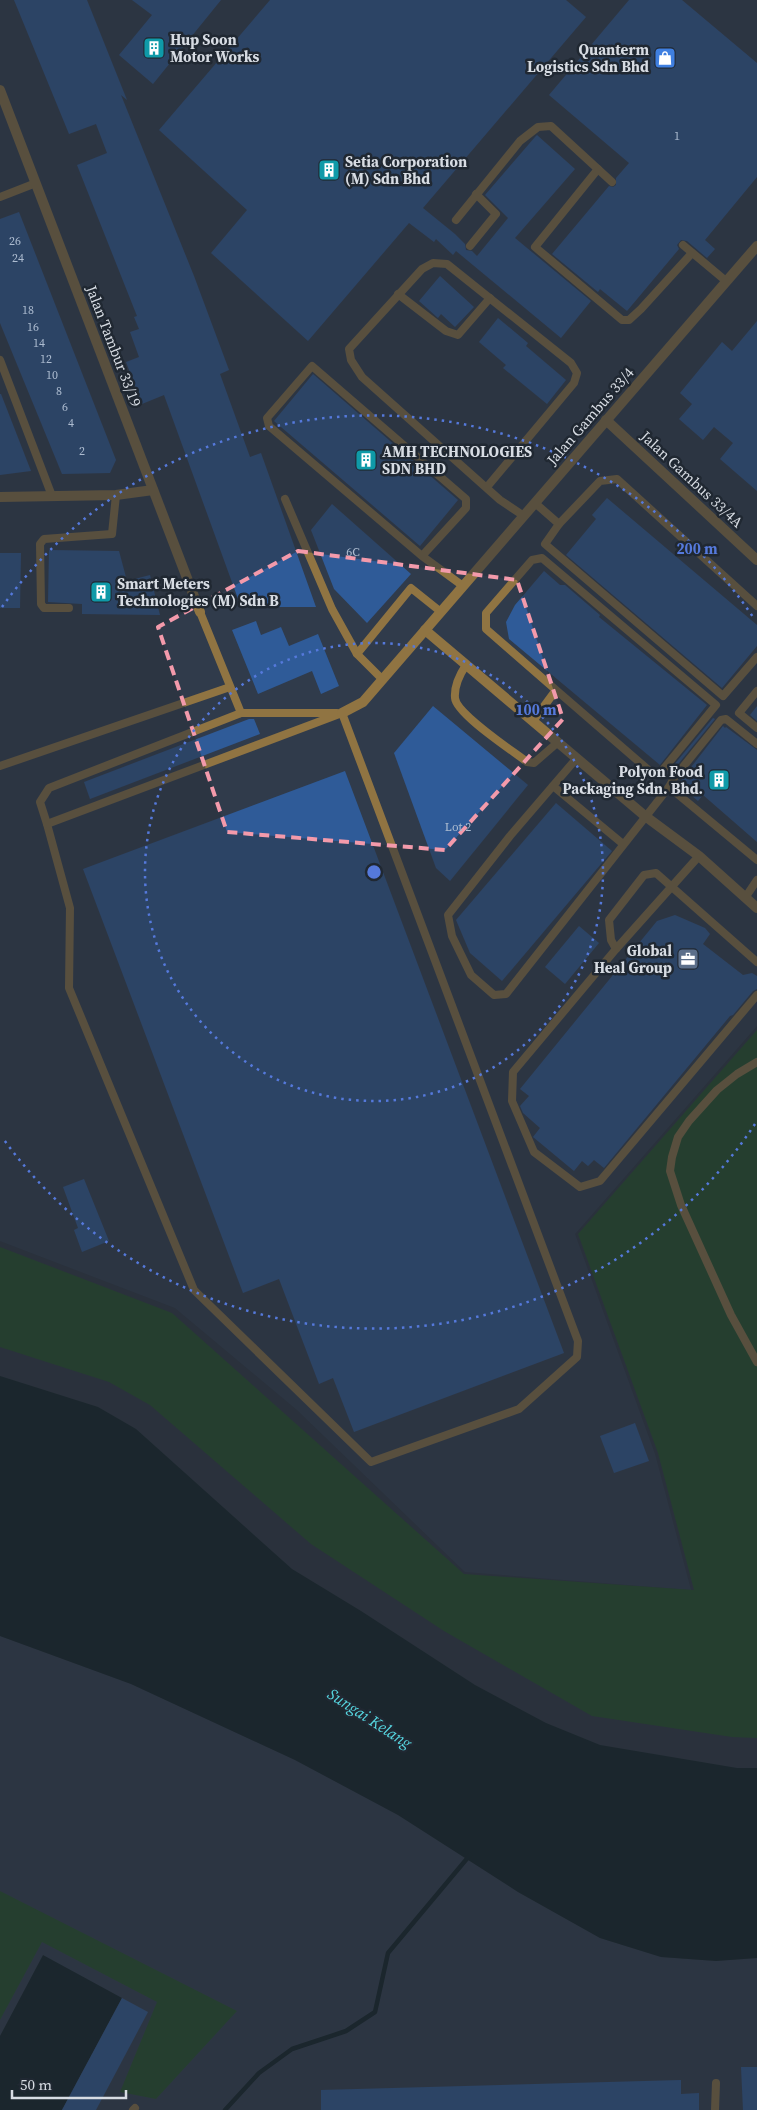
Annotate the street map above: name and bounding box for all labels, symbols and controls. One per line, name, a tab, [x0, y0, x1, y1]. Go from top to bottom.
place label: Hup Soon Motor Works	[170, 29, 260, 67]
building icon: Hup Soon Motor Works	[142, 36, 166, 60]
place label: Quanterm Logistics Sdn Bhd	[527, 39, 649, 77]
shop icon: Quanterm Logistics Sdn Bhd	[653, 46, 677, 70]
house number: 1	[674, 128, 680, 144]
place label: Setia Corporation (M) Sdn Bhd	[345, 151, 467, 189]
building icon: Setia Corporation (M) Sdn Bhd	[317, 158, 341, 182]
house number: 26	[9, 233, 21, 249]
house number: 24	[12, 250, 24, 266]
street label: Jalan Tambur 33/19	[81, 281, 147, 410]
house number: 18	[22, 302, 34, 318]
house number: 16	[27, 319, 39, 335]
house number: 14	[33, 335, 45, 351]
house number: 12	[40, 351, 52, 367]
street label: Jalan Gambus 33/4	[541, 362, 639, 470]
house number: 10	[46, 367, 58, 383]
house number: 8	[56, 383, 62, 399]
house number: 6	[62, 399, 68, 415]
house number: 4	[68, 415, 74, 431]
street label: Jalan Gambus 33/4A	[635, 425, 748, 532]
place label: AMH TECHNOLOGIES SDN BHD	[382, 441, 532, 479]
house number: 2	[79, 443, 85, 459]
building icon: AMH TECHNOLOGIES SDN BHD	[354, 448, 378, 472]
text: 200 m	[676, 538, 718, 559]
house number: 6C	[346, 544, 360, 560]
place label: Smart Meters Technologies (M) Sdn B	[117, 573, 279, 611]
building icon: Smart Meters Technologies (M) Sdn B	[89, 580, 113, 604]
text: 100 m	[515, 699, 557, 720]
place label: Polyon Food Packaging Sdn. Bhd.	[562, 761, 703, 799]
building icon: Polyon Food Packaging Sdn. Bhd.	[707, 768, 731, 792]
house number: Lot 2	[445, 819, 471, 835]
centre of rings	[365, 863, 383, 881]
place label: Global Heal Group	[594, 940, 672, 978]
office icon: Global Heal Group	[676, 947, 700, 971]
water label: Sungai Kelang	[324, 1682, 418, 1754]
scale bar	[12, 2068, 126, 2100]
text: 50 m	[20, 2074, 52, 2095]

